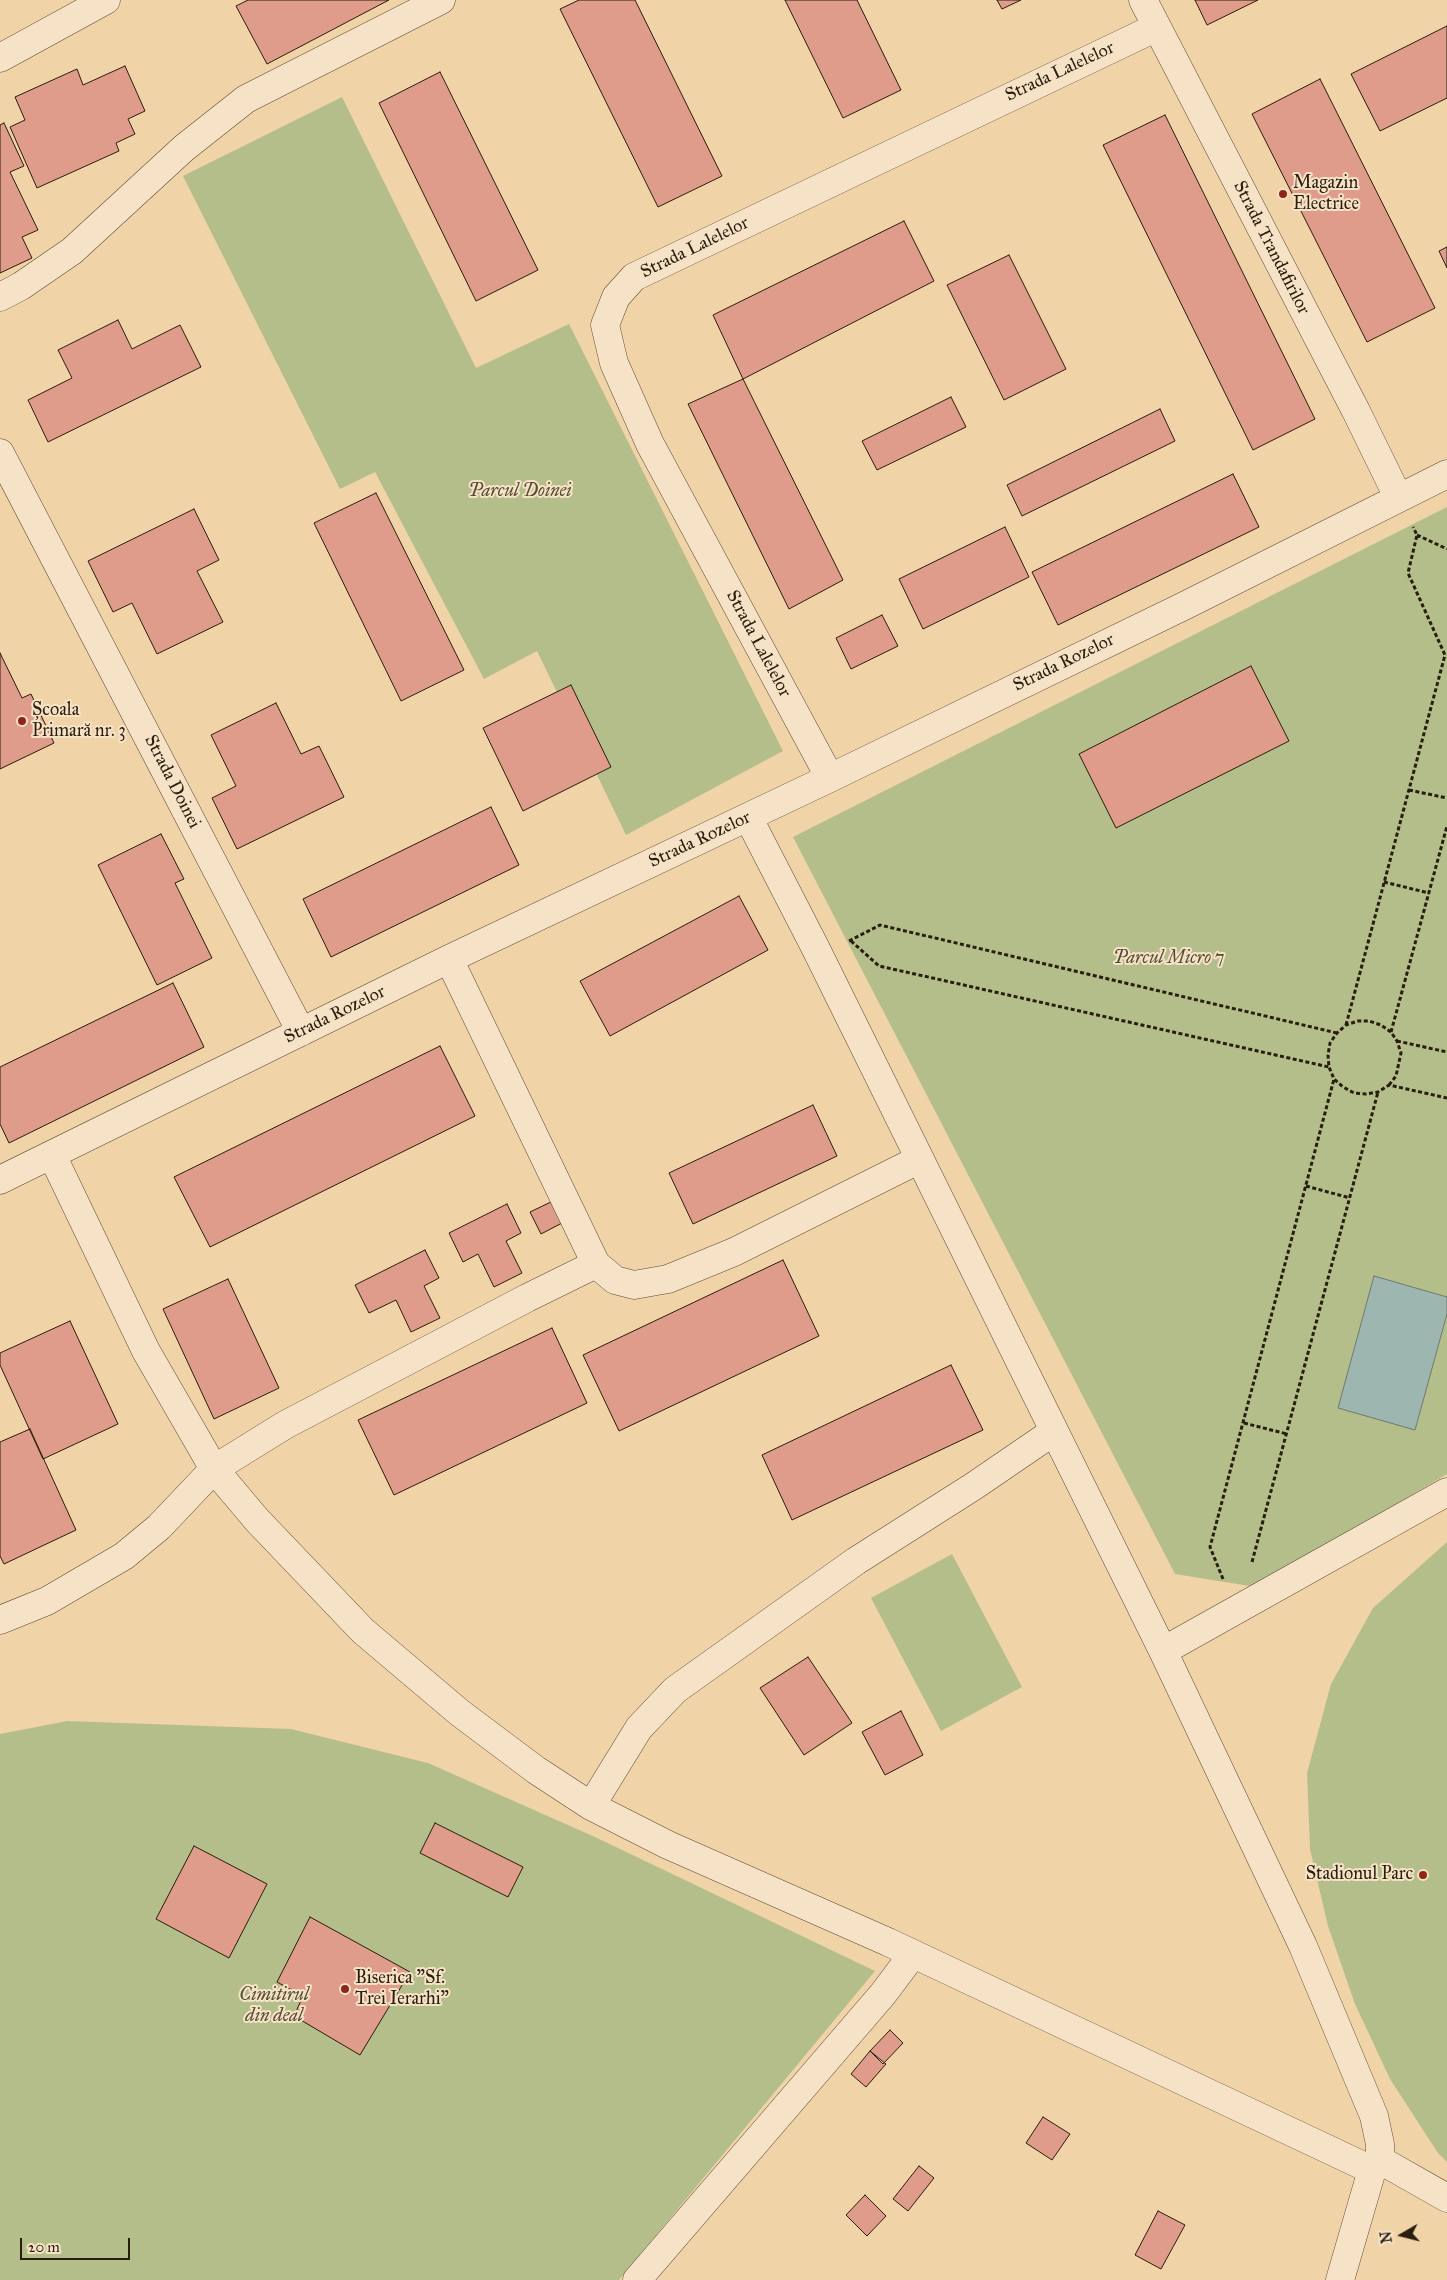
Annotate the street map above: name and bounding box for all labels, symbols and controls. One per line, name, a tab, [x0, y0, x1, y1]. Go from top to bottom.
street label: Strada Lalelelor	[1002, 37, 1118, 107]
place label: Magazin Electrice	[1293, 173, 1359, 215]
street label: Strada Trandafirilor	[1228, 178, 1314, 318]
marker: Magazin Electrice	[1277, 188, 1289, 200]
street label: Strada Lalelelor	[637, 212, 753, 284]
park label: Parcul Doinei	[468, 481, 572, 503]
street label: Strada Lalelelor	[721, 587, 795, 701]
street label: Strada Rozelor	[1010, 629, 1118, 697]
place label: Școala Primară nr. 3	[32, 700, 126, 742]
marker: Școala Primară nr. 3	[16, 715, 28, 727]
street label: Strada Doinei	[139, 732, 205, 832]
street label: Strada Rozelor	[646, 807, 754, 873]
park label: Parcul Micro 7	[1113, 948, 1225, 970]
street label: Strada Rozelor	[281, 981, 389, 1049]
place label: Stadionul Parc	[1306, 1864, 1413, 1886]
marker: Stadionul Parc	[1417, 1869, 1429, 1881]
place label: Biserica "Sf. Trei Ierarhi"	[355, 1968, 449, 2010]
marker: Biserica "Sf. Trei Ierarhi"	[339, 1983, 351, 1995]
park label: Cimitirul din deal	[239, 1985, 309, 2028]
north arrow	[1377, 2210, 1427, 2260]
scale bar	[22, 2228, 132, 2260]
text: N	[1377, 2230, 1396, 2244]
text: 20 m	[28, 2238, 60, 2256]

